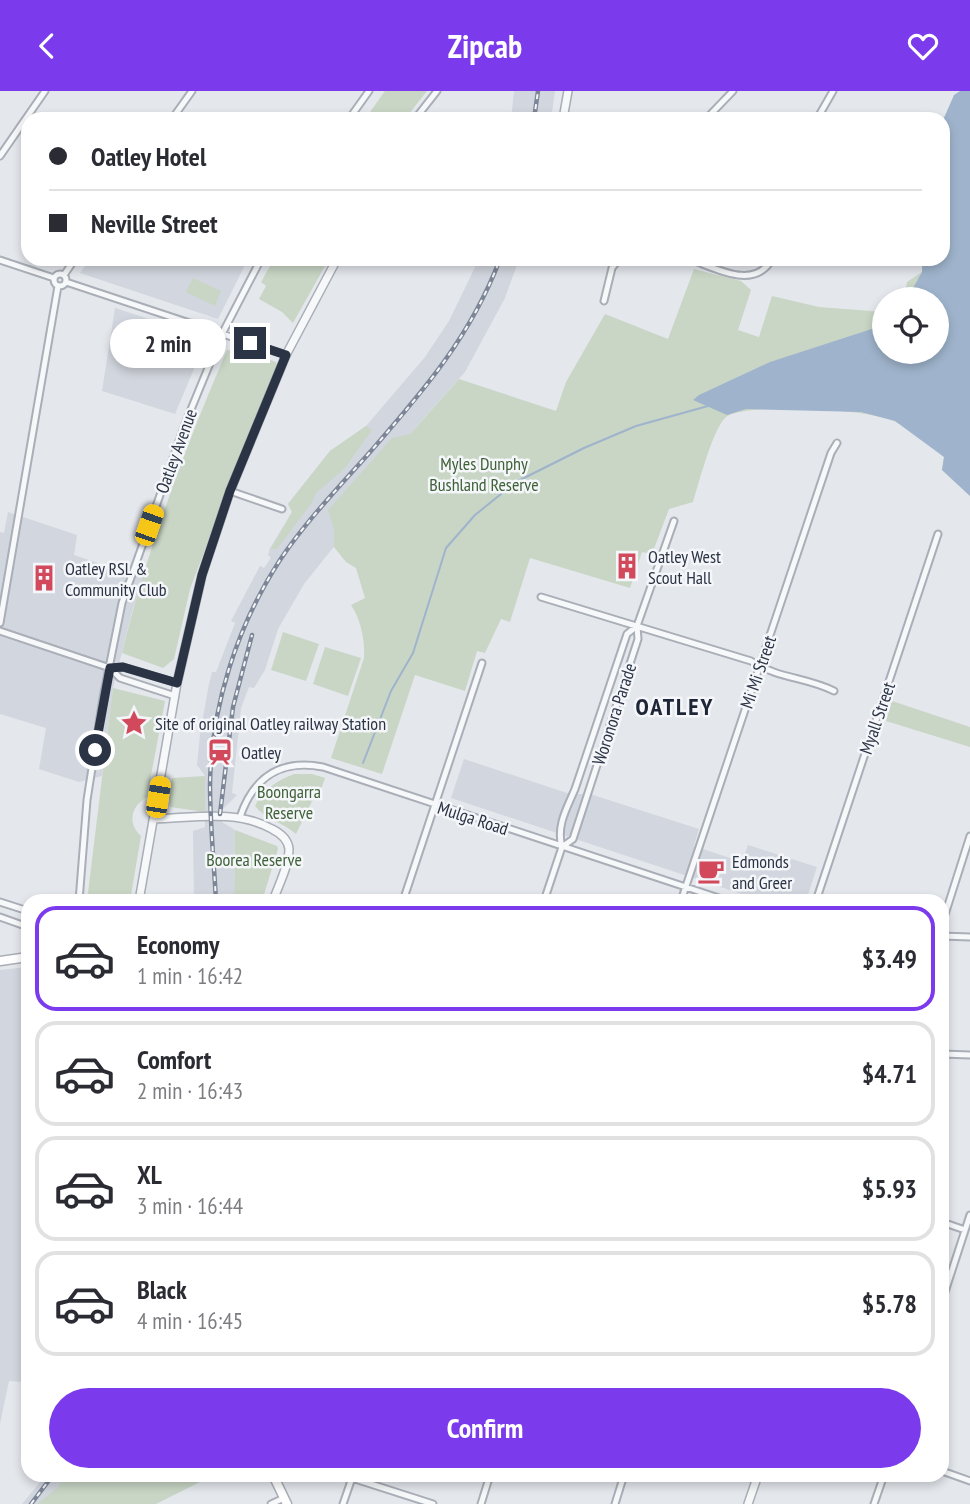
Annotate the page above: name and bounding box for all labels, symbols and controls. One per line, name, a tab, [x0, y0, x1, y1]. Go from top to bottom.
text: Zipcab	[448, 25, 522, 67]
icon: back	[28, 27, 66, 65]
icon: heart	[904, 27, 942, 65]
text: Oatley Hotel	[91, 140, 206, 173]
text: Neville Street	[91, 207, 218, 240]
map controls	[872, 287, 949, 364]
button: locate	[872, 287, 949, 364]
callout: 2 min	[110, 319, 226, 367]
route end	[234, 327, 266, 359]
text: 2 min	[145, 329, 191, 358]
street label: Oatley Avenue	[150, 406, 202, 496]
park label: Myles Dunphy Bushland Reserve	[429, 452, 539, 496]
car	[133, 502, 166, 548]
place label: Oatley West Scout Hall	[648, 545, 721, 589]
building icon: Oatley West Scout Hall	[612, 551, 642, 581]
place label: Oatley RSL & Community Club	[65, 557, 167, 601]
building icon: Oatley RSL & Community Club	[29, 563, 59, 593]
street label: Mi Mi Street	[735, 632, 781, 712]
street label: Woronora Parade	[587, 660, 641, 768]
street label: Myall Street	[854, 679, 900, 757]
district label: OATLEY	[636, 691, 714, 722]
place icon: Site of original Oatley railway Station	[119, 708, 149, 738]
place label: Site of original Oatley railway Station	[155, 712, 386, 735]
route start	[79, 734, 111, 766]
station icon: Oatley	[205, 737, 235, 767]
place label: Oatley	[241, 741, 281, 764]
car	[145, 775, 172, 819]
park label: Boongarra Reserve	[257, 780, 321, 824]
street label: Mulga Road	[435, 796, 511, 840]
park label: Boorea Reserve	[206, 848, 302, 871]
place label: Edmonds and Greer	[732, 850, 792, 894]
cafe icon: Edmonds and Greer	[696, 856, 726, 886]
icon: car	[53, 927, 116, 990]
text: Economy	[137, 928, 219, 961]
text: $3.49	[862, 942, 917, 975]
text: 1 min · 16:42	[137, 961, 243, 990]
icon: car	[53, 1042, 116, 1105]
text: Comfort	[137, 1043, 211, 1076]
text: $4.71	[862, 1057, 917, 1090]
text: 2 min · 16:43	[137, 1076, 243, 1105]
icon: car	[53, 1157, 116, 1220]
text: XL	[137, 1158, 162, 1191]
text: $5.93	[862, 1172, 917, 1205]
text: 3 min · 16:44	[137, 1191, 243, 1220]
icon: car	[53, 1272, 116, 1335]
text: Black	[137, 1273, 187, 1306]
text: $5.78	[862, 1287, 917, 1320]
text: 4 min · 16:45	[137, 1306, 243, 1335]
button: Confirm	[49, 1388, 921, 1468]

